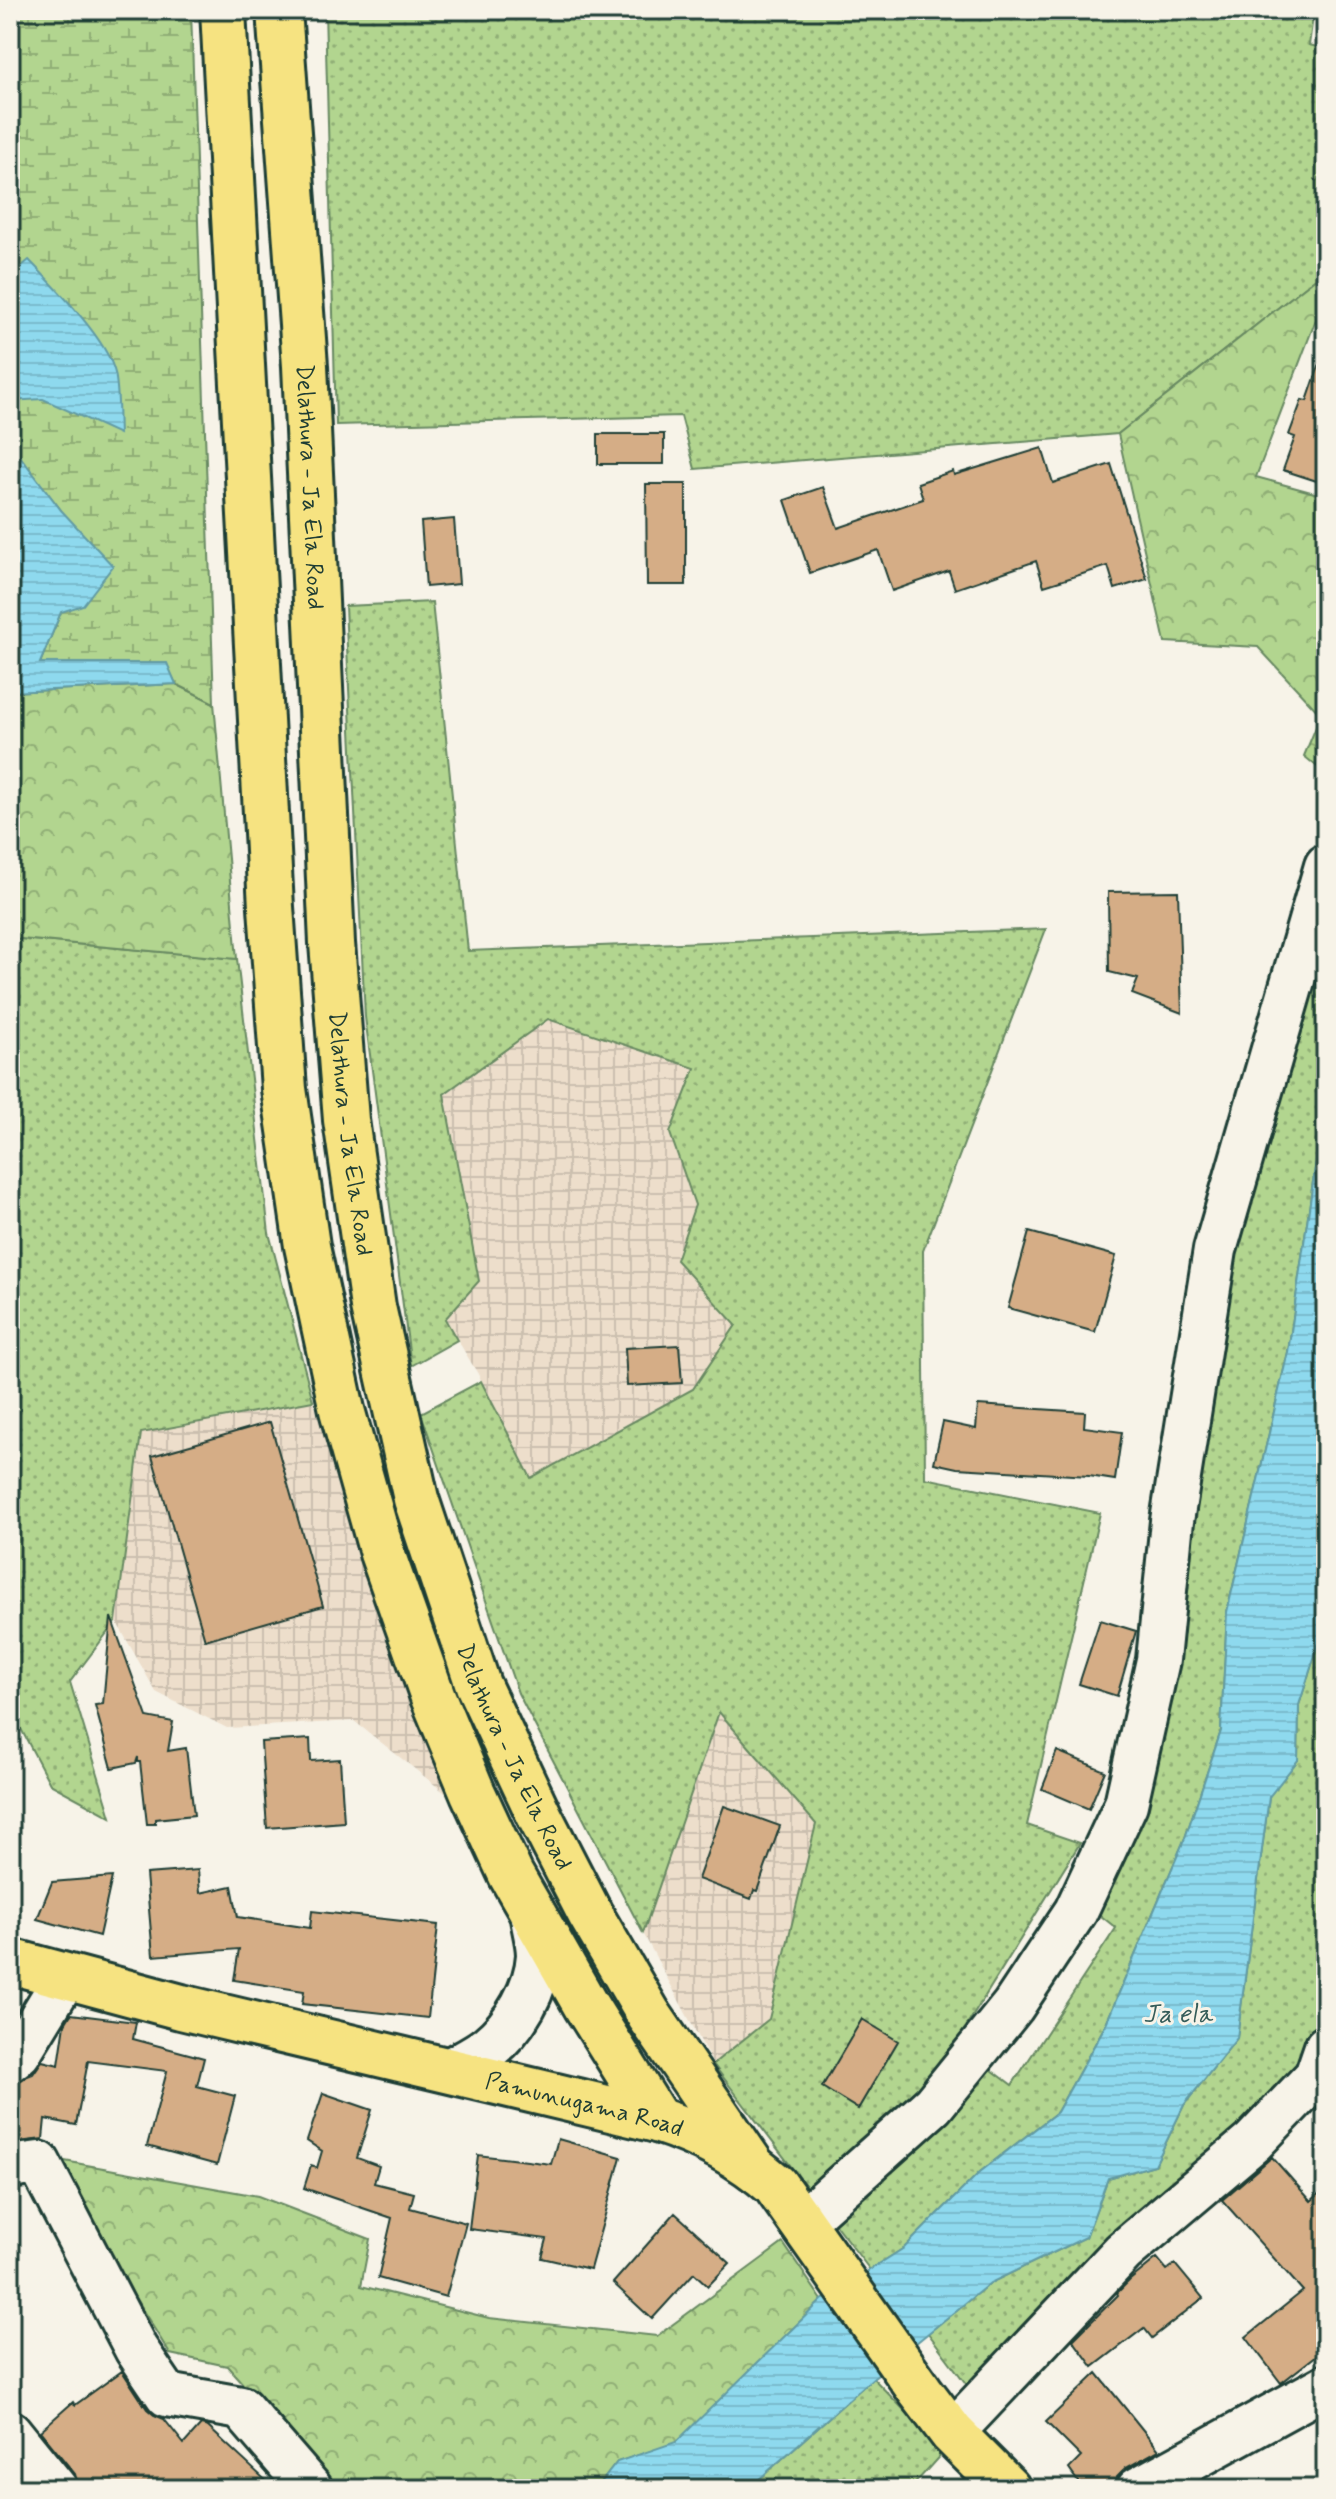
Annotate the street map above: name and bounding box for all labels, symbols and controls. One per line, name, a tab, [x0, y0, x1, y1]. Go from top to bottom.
street label: Delathura - Ja Ela Road	[288, 363, 330, 611]
street label: Delathura - Ja Ela Road	[320, 1010, 379, 1258]
street label: Delathura - Ja Ela Road	[448, 1640, 579, 1876]
water label: Ja ela	[1143, 1998, 1214, 2032]
street label: Pamunugama Road	[482, 2066, 687, 2145]

